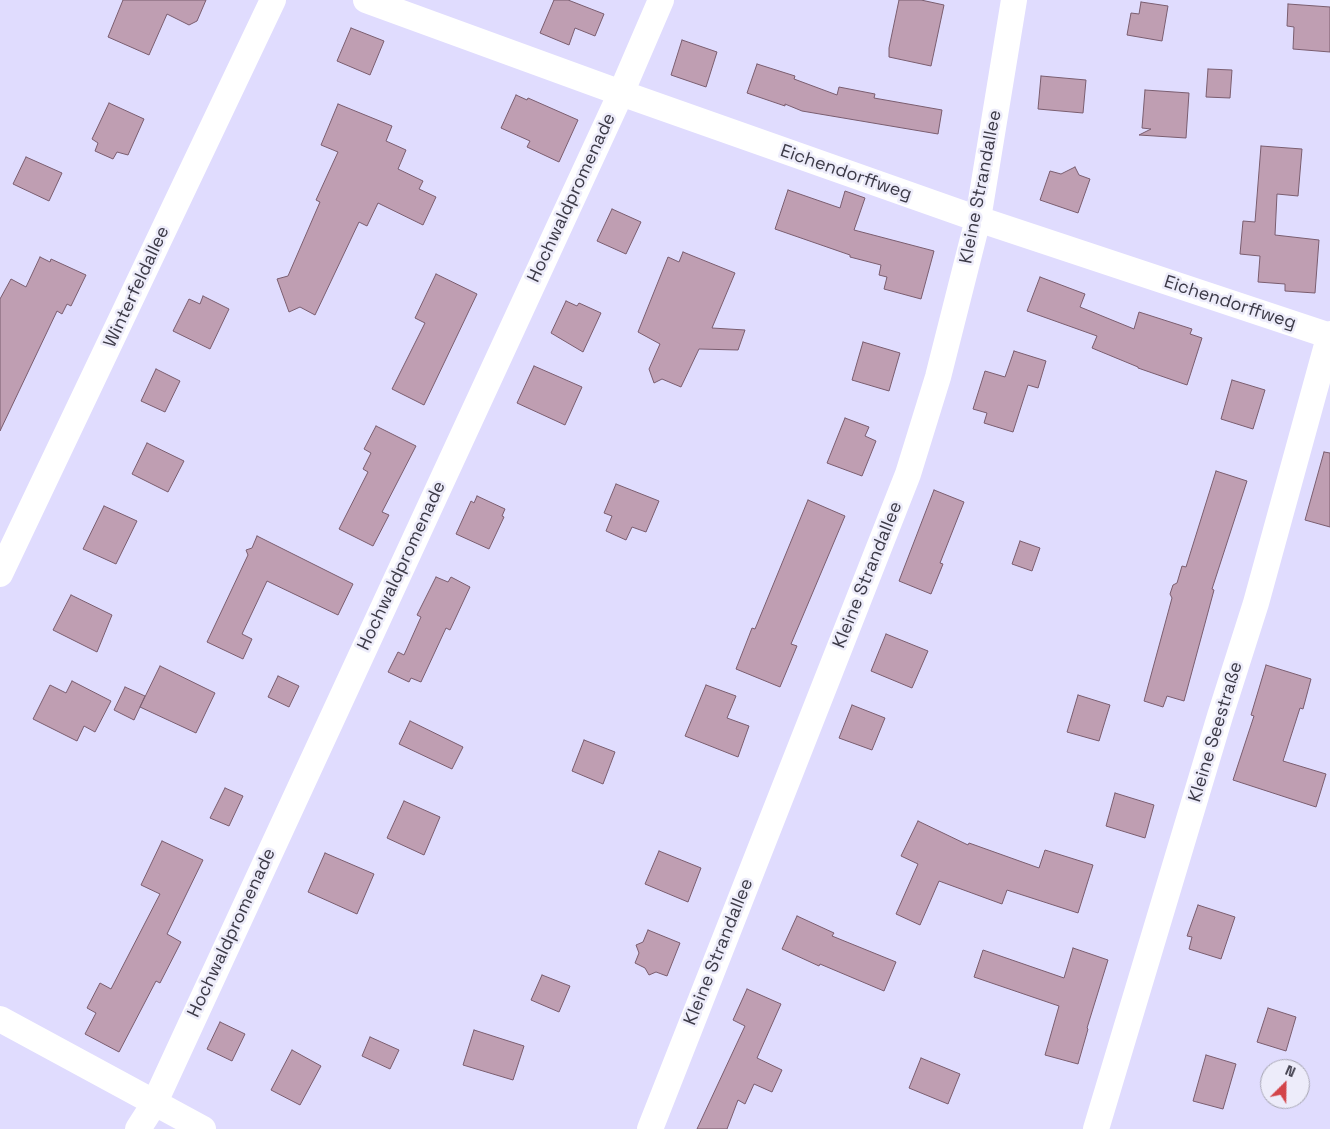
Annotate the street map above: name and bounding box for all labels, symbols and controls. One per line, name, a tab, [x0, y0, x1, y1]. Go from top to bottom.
street label: Kleine Strandallee	[956, 108, 1006, 266]
street label: Hochwaldpromenade	[523, 110, 621, 286]
street label: Eichendorffweg	[777, 140, 915, 206]
street label: Winterfeldallee	[100, 223, 174, 351]
street label: Eichendorffweg	[1161, 271, 1299, 335]
street label: Hochwaldpromenade	[353, 478, 451, 654]
street label: Kleine Strandallee	[829, 499, 907, 651]
street label: Kleine Seestraße	[1184, 659, 1248, 805]
street label: Hochwaldpromenade	[183, 845, 281, 1021]
street label: Kleine Strandallee	[680, 876, 758, 1028]
north arrow	[1260, 1059, 1310, 1109]
text: N	[1283, 1061, 1298, 1081]

